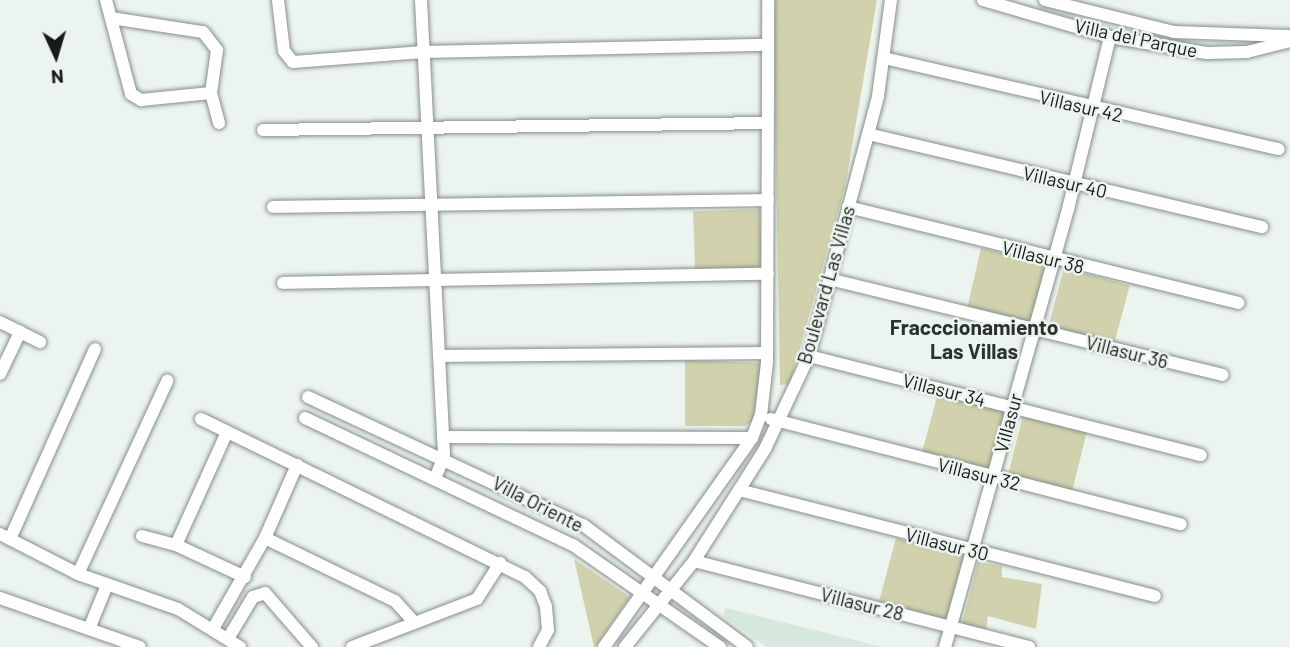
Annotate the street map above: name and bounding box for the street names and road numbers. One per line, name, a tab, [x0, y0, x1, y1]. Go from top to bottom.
street label: Villa del Parque	[1072, 14, 1200, 62]
street label: Villasur 42	[1037, 85, 1125, 127]
street label: Villasur 40	[1021, 161, 1109, 203]
street label: Boulevard Las Villas	[793, 203, 859, 367]
street label: Villasur 38	[999, 236, 1087, 278]
street label: Villasur 36	[1083, 331, 1171, 373]
street label: Villasur 34	[900, 369, 988, 411]
street label: Villasur	[989, 391, 1027, 455]
street label: Villasur 32	[935, 453, 1023, 495]
street label: Villa Oriente	[489, 471, 587, 537]
street label: Villasur 30	[903, 523, 991, 565]
street label: Villasur 28	[818, 583, 906, 625]

